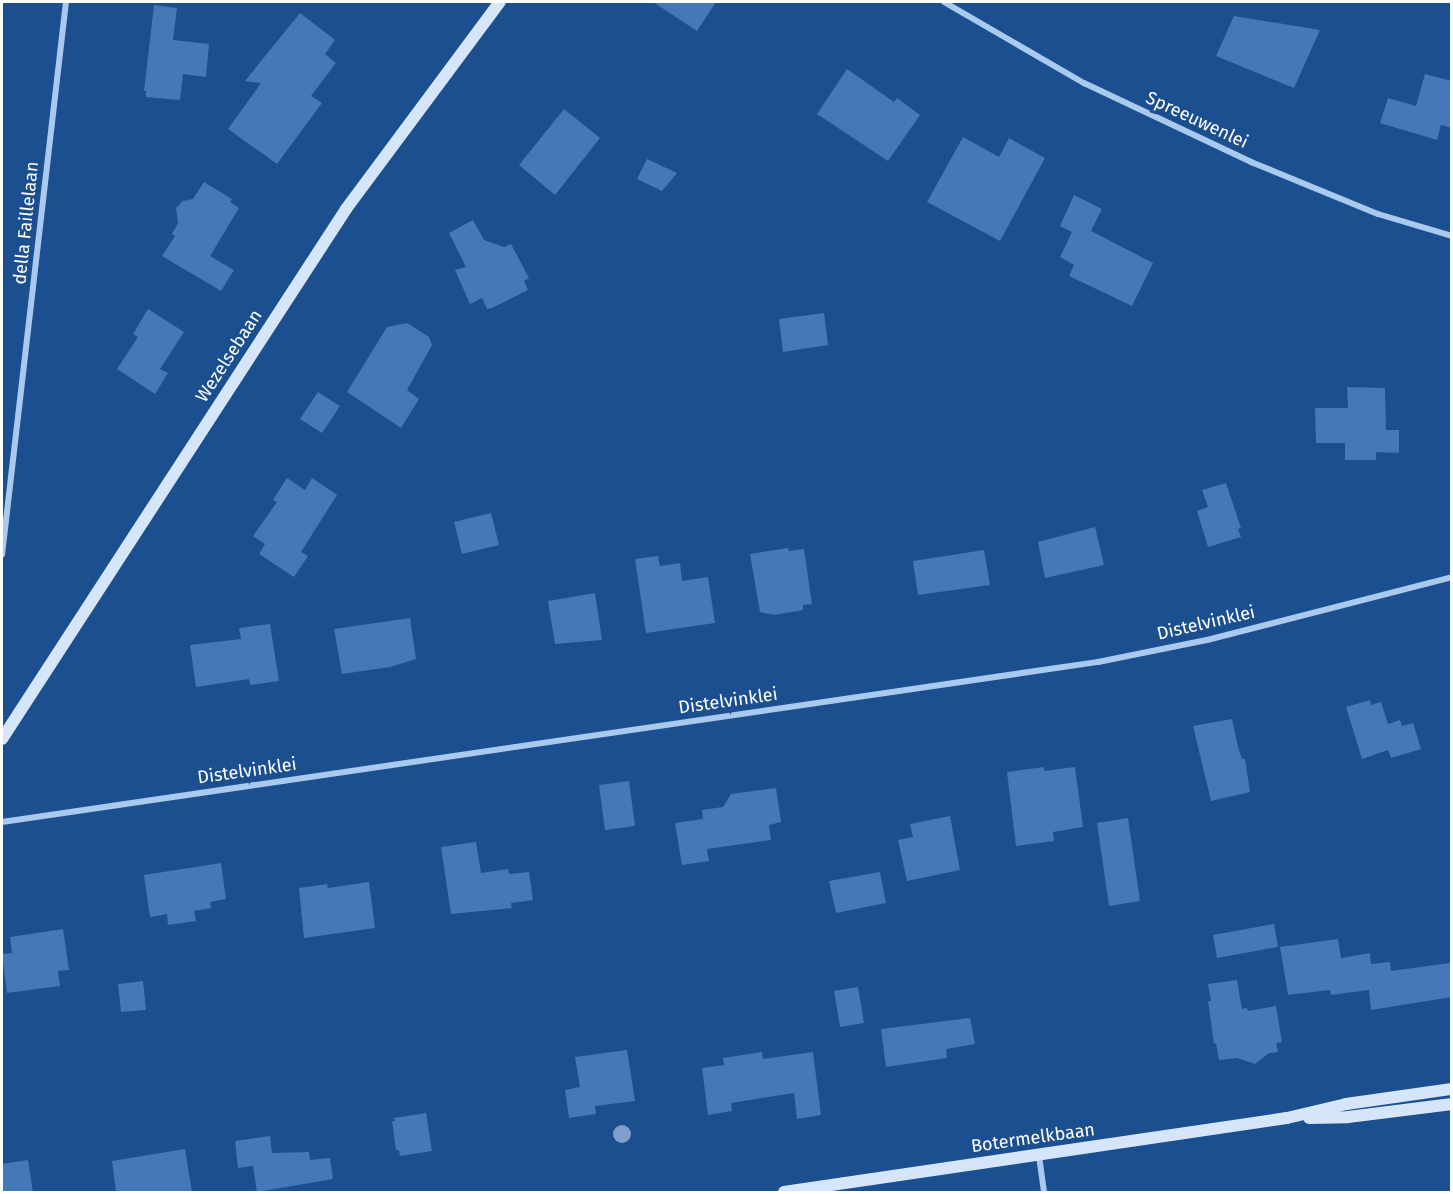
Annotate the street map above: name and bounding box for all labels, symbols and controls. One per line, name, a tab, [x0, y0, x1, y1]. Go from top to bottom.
street label: Spreeuwenlei	[1142, 87, 1252, 153]
street label: della Faillelaan	[9, 160, 43, 286]
street label: Wezelsebaan	[191, 306, 267, 406]
street label: Distelvinklei	[1155, 601, 1257, 645]
street label: Distelvinklei	[677, 683, 779, 719]
street label: Distelvinklei	[196, 753, 298, 789]
street label: Botermelkbaan	[970, 1119, 1096, 1157]

